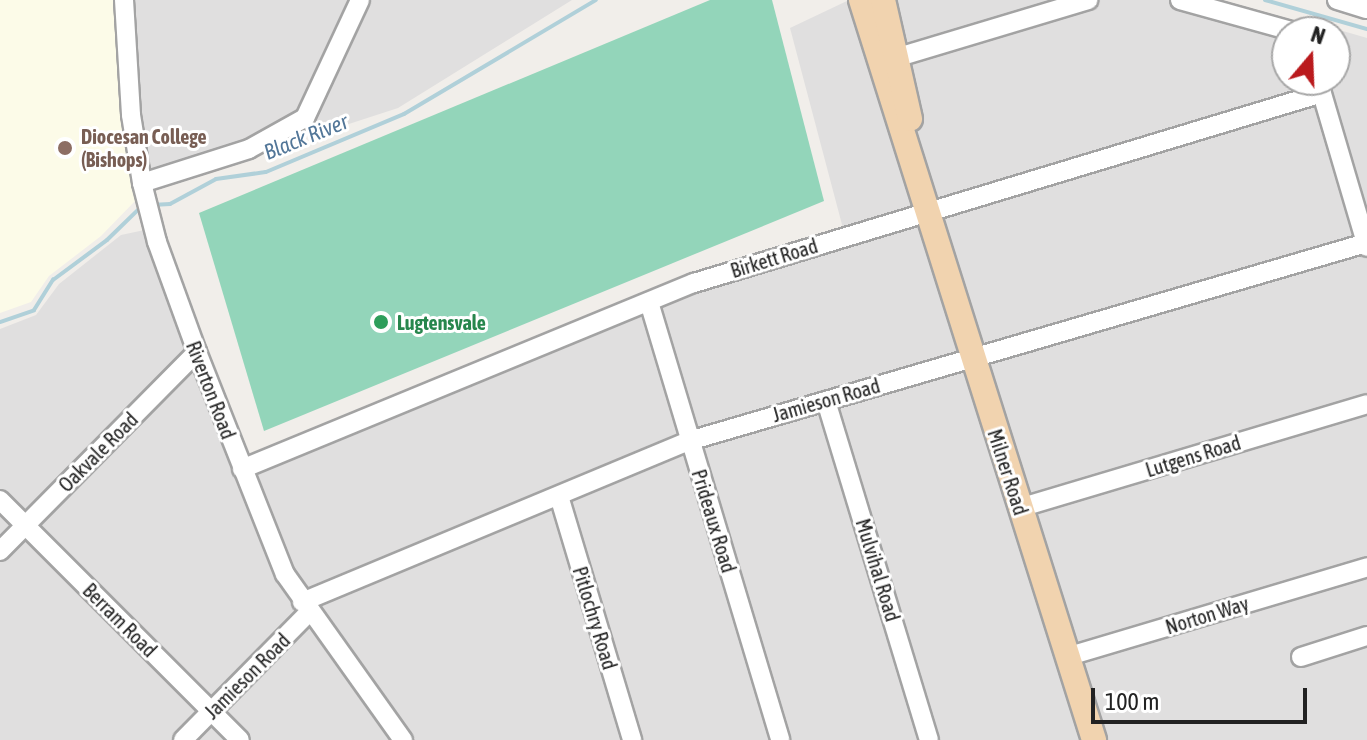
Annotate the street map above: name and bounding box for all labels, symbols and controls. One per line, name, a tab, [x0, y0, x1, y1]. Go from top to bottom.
north arrow	[1271, 16, 1351, 96]
text: N	[1308, 21, 1329, 50]
water label: Black River	[260, 108, 352, 166]
place label: Diocesan College (Bishops)	[81, 124, 207, 171]
marker: Diocesan College (Bishops)	[56, 139, 74, 157]
street label: Birkett Road	[728, 233, 820, 283]
place label: Lugtensvale	[397, 310, 486, 334]
marker: Lugtensvale	[372, 313, 390, 331]
street label: Riverton Road	[181, 338, 241, 442]
street label: Jamieson Road	[769, 373, 883, 427]
street label: Oakvale Road	[53, 407, 143, 497]
street label: Milner Road	[983, 426, 1033, 518]
street label: Lutgens Road	[1143, 430, 1243, 482]
street label: Prideaux Road	[687, 466, 741, 576]
street label: Mulvihal Road	[851, 516, 905, 624]
street label: Pitlochry Road	[568, 564, 622, 672]
street label: Berram Road	[78, 578, 162, 662]
street label: Norton Way	[1162, 591, 1252, 639]
street label: Jamieson Road	[199, 628, 295, 724]
scale bar	[1095, 672, 1311, 722]
text: 100 m	[1105, 688, 1159, 715]

